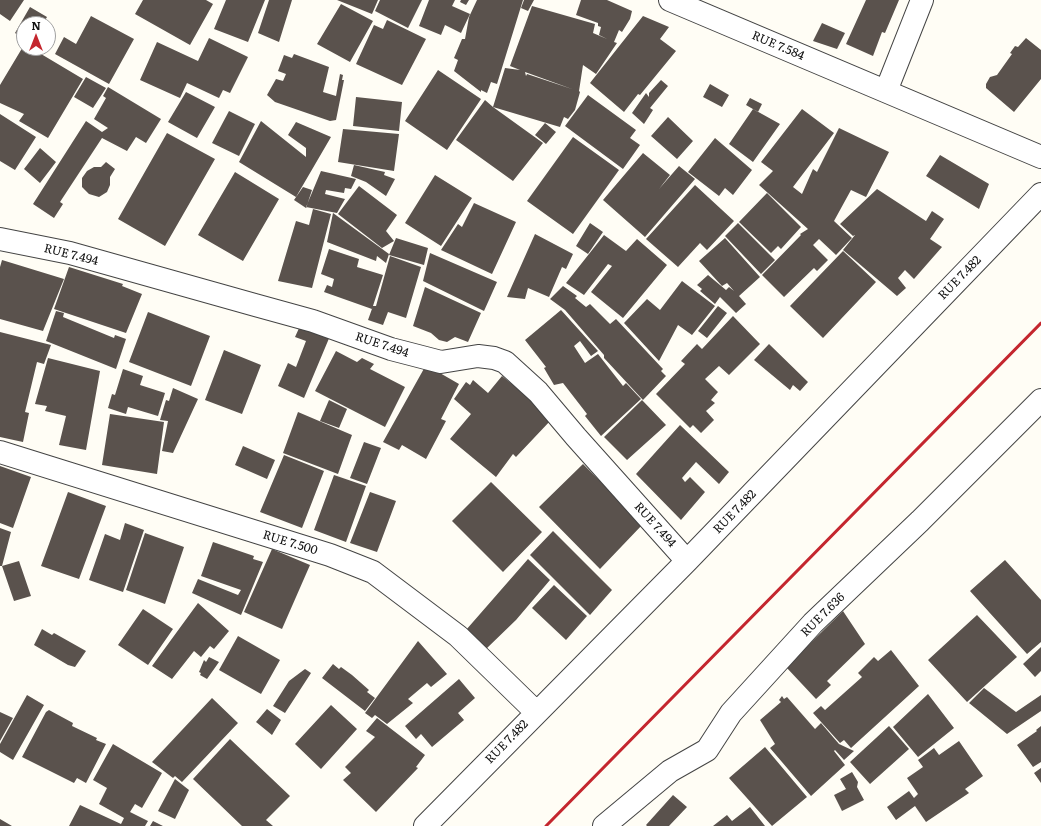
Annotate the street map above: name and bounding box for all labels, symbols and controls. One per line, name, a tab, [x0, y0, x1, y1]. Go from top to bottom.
north arrow	[16, 16, 56, 56]
text: N	[31, 17, 41, 33]
street label: RUE 7.584	[749, 28, 807, 64]
street label: RUE 7.494	[42, 241, 100, 269]
street label: RUE 7.482	[936, 253, 984, 303]
street label: RUE 7.494	[353, 330, 411, 360]
street label: RUE 7.482	[711, 487, 759, 537]
street label: RUE 7.494	[631, 500, 679, 550]
street label: RUE 7.500	[261, 528, 319, 558]
street label: RUE 7.636	[798, 590, 848, 640]
street label: RUE 7.482	[483, 717, 531, 767]

